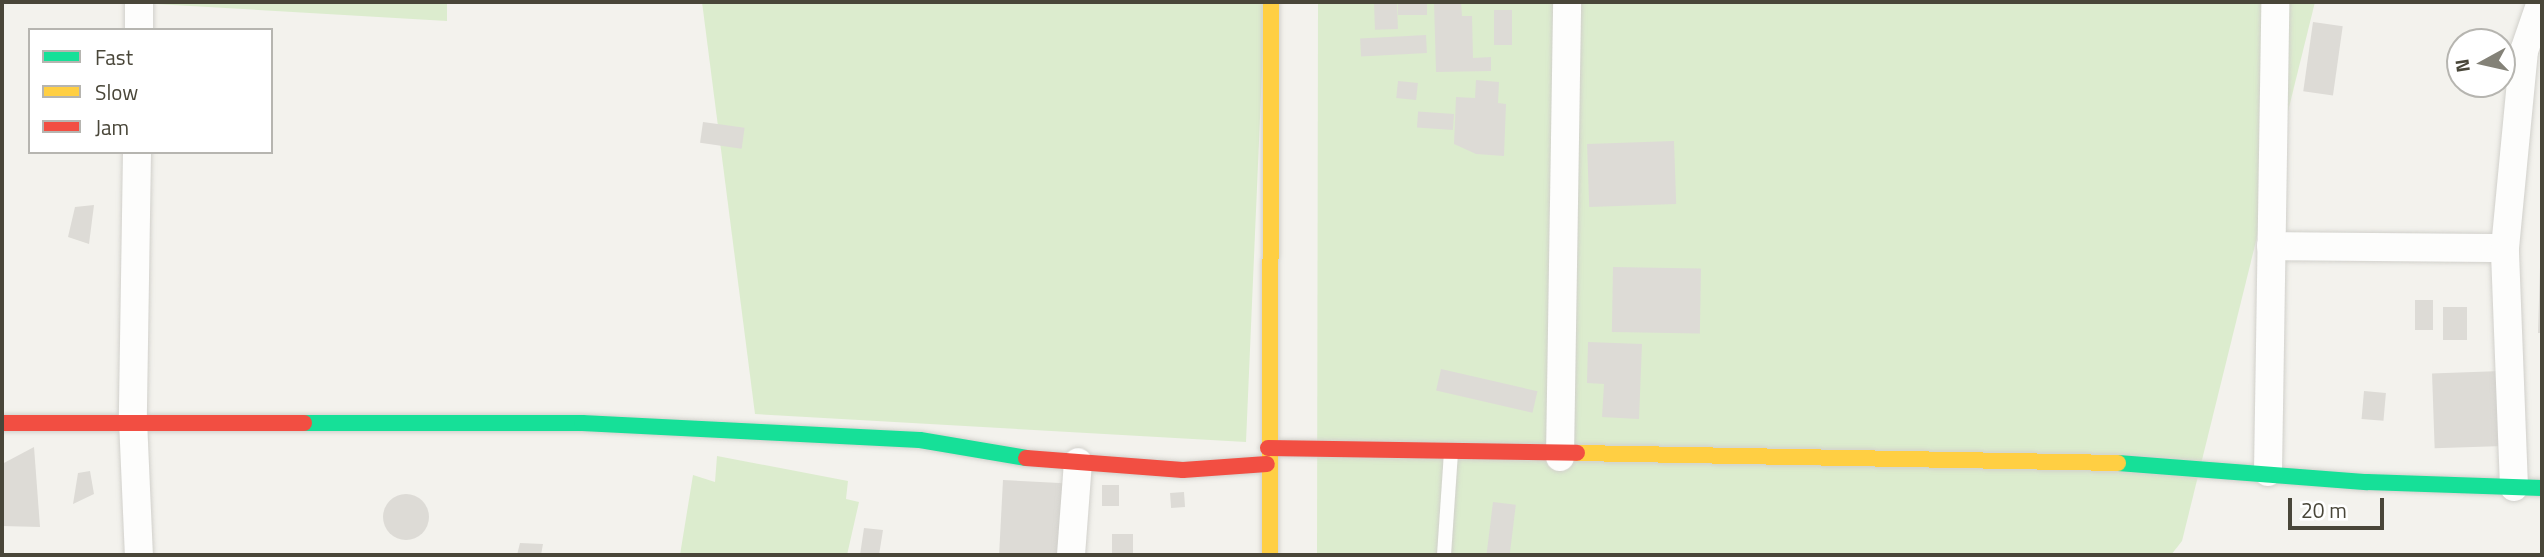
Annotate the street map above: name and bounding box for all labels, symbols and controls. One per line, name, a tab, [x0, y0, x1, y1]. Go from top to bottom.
legend	[28, 28, 273, 154]
north arrow	[2446, 28, 2516, 98]
text: Fast	[95, 41, 133, 73]
text: N	[2446, 57, 2477, 74]
text: Slow	[95, 76, 138, 108]
text: Jam	[95, 111, 129, 143]
scale bar	[2292, 484, 2388, 528]
text: 20 m	[2301, 494, 2347, 526]

